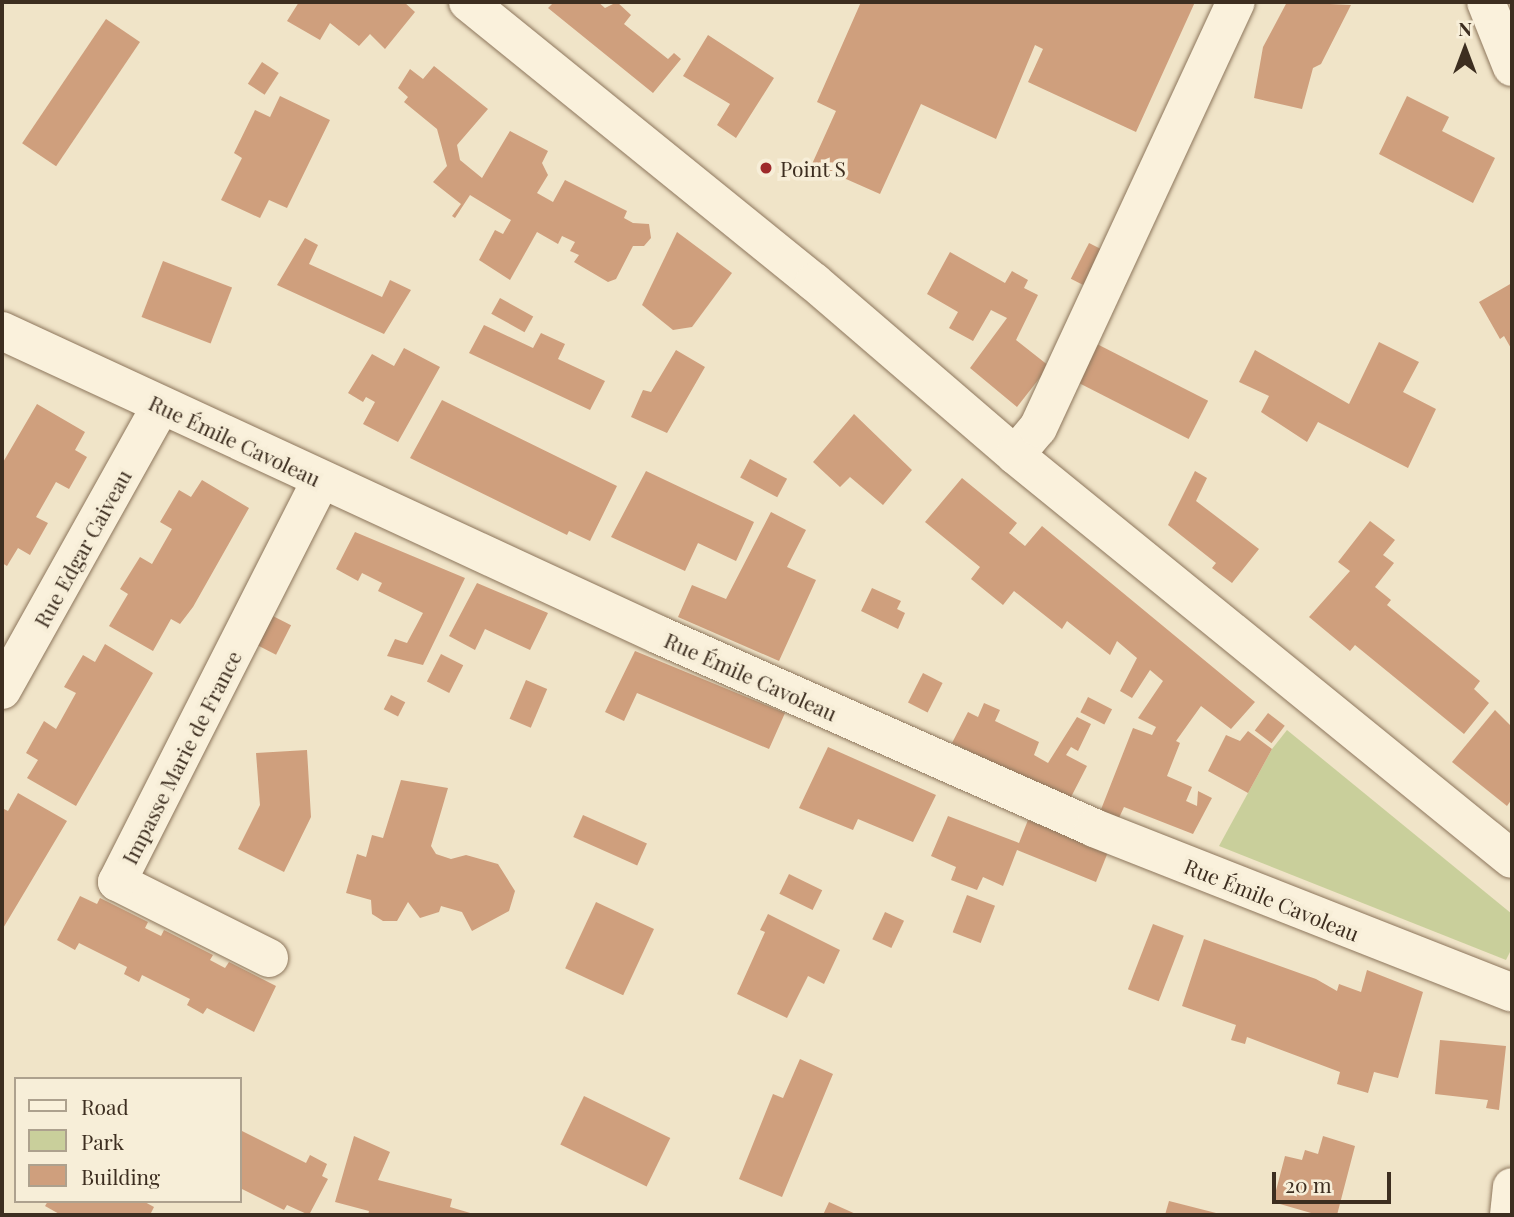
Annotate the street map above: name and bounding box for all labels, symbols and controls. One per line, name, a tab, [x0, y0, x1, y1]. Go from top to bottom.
north arrow	[1430, 14, 1500, 84]
text: N	[1458, 15, 1472, 41]
place label: Point S	[780, 155, 846, 181]
marker: Point S	[758, 160, 774, 176]
street label: Rue Émile Cavoleau	[145, 389, 325, 491]
street label: Rue Edgar Caiveau	[28, 464, 136, 632]
street label: Rue Émile Cavoleau	[661, 627, 841, 725]
street label: Impasse Marie de France	[116, 646, 246, 868]
street label: Rue Émile Cavoleau	[1181, 852, 1363, 946]
legend	[14, 1077, 242, 1203]
text: Road	[81, 1092, 129, 1120]
text: Park	[81, 1127, 124, 1155]
scale bar	[1276, 1158, 1395, 1202]
text: Building	[81, 1162, 160, 1190]
text: 20 m	[1285, 1170, 1332, 1198]

